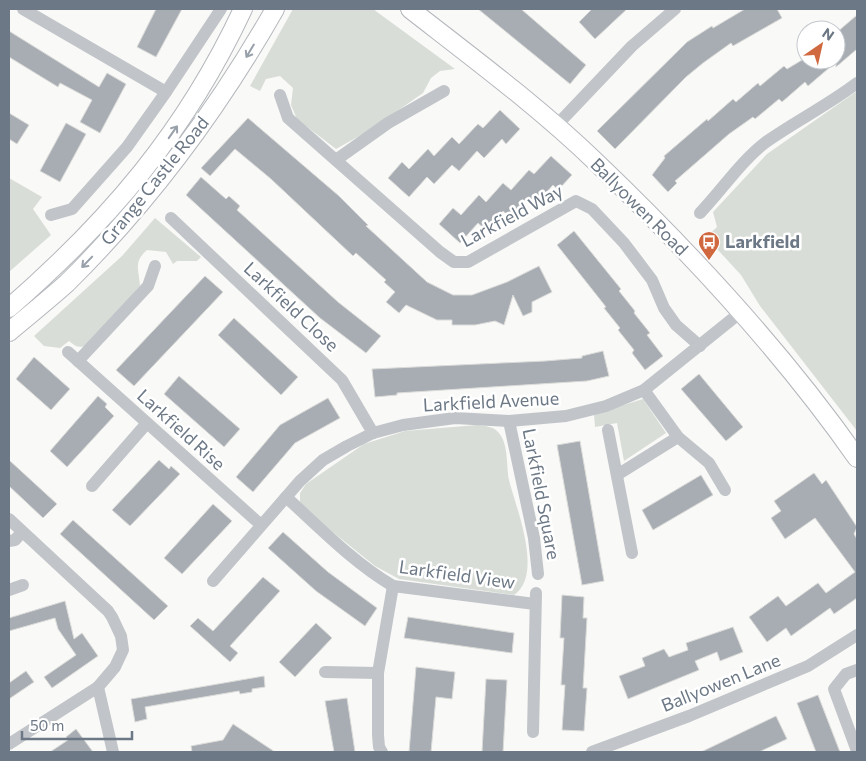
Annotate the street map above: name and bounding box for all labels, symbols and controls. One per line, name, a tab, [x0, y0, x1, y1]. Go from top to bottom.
north arrow	[796, 20, 846, 70]
text: N	[819, 24, 838, 44]
one-way arrow	[245, 43, 255, 57]
street label: Grange Castle Road	[96, 112, 213, 249]
one-way arrow	[168, 125, 178, 139]
street label: Ballyowen Road	[586, 153, 693, 260]
street label: Larkfield Way	[457, 179, 566, 251]
bus stop icon: Larkfield	[697, 230, 721, 261]
place label: Larkfield	[725, 230, 800, 252]
one-way arrow	[81, 256, 93, 268]
street label: Larkfield Close	[240, 257, 344, 356]
street label: Larkfield Rise	[133, 384, 230, 474]
street label: Larkfield Avenue	[422, 386, 560, 416]
street label: Larkfield Square	[518, 426, 565, 561]
street label: Larkfield View	[398, 555, 517, 593]
street label: Ballyowen Lane	[658, 648, 783, 716]
scale bar	[22, 708, 132, 740]
text: 50 m	[30, 716, 64, 734]

